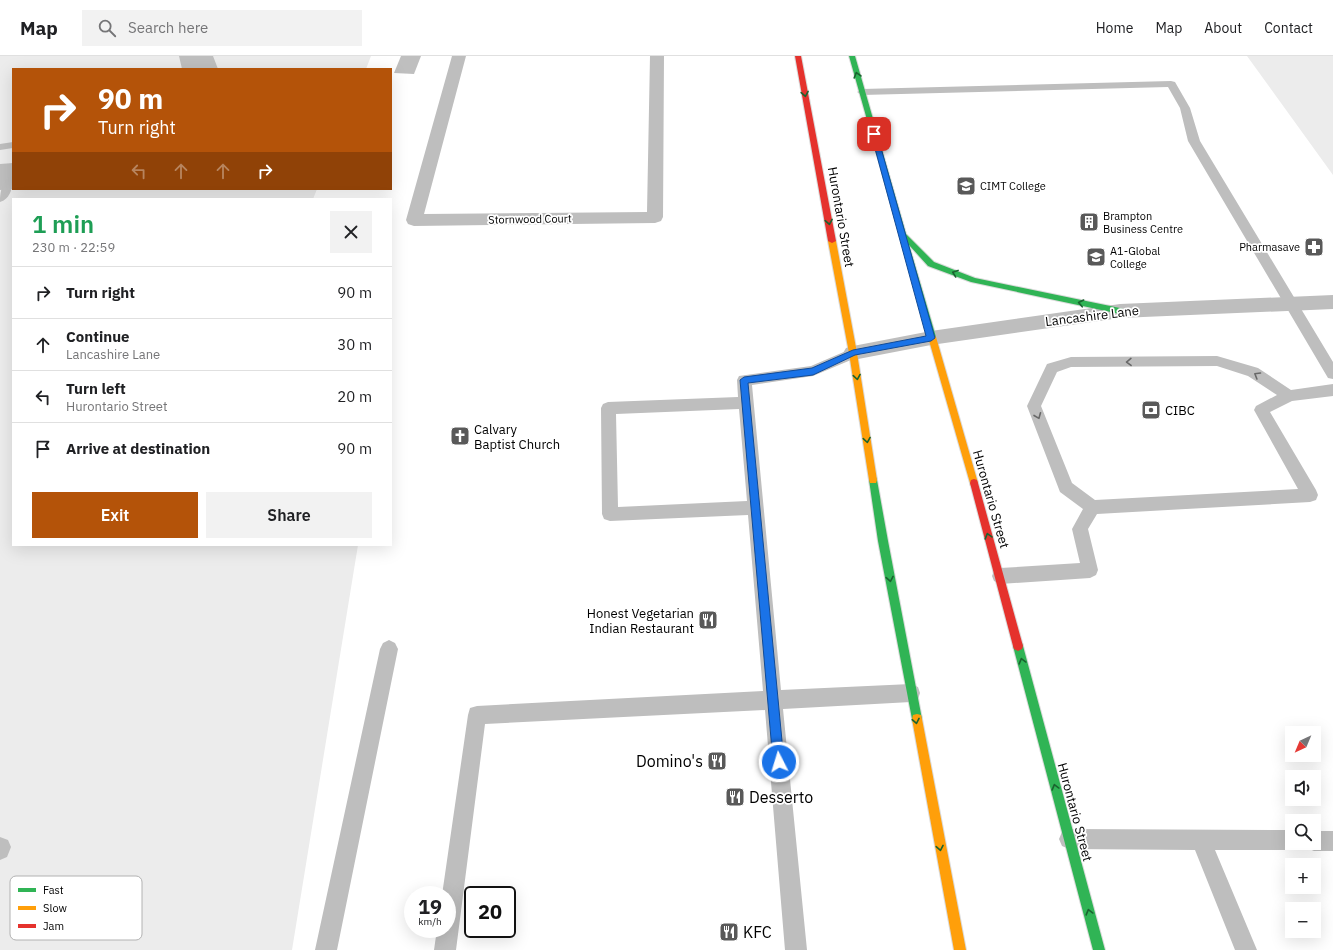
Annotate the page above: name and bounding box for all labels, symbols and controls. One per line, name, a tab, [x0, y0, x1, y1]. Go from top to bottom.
search box	[82, 10, 362, 46]
text: Map	[20, 16, 58, 40]
icon: search	[96, 17, 118, 39]
text: Search here	[128, 18, 208, 37]
text: Home	[1096, 19, 1133, 37]
text: Map	[1155, 19, 1182, 37]
text: About	[1204, 19, 1242, 37]
text: Contact	[1264, 19, 1313, 37]
one-way arrow	[853, 72, 862, 79]
text: 90 m	[98, 80, 163, 117]
icon: right	[32, 84, 84, 136]
one-way arrow	[801, 91, 809, 97]
text: Turn right	[98, 116, 176, 139]
pin	[857, 117, 891, 151]
icon: arrive	[863, 123, 885, 145]
icon: left	[128, 160, 150, 182]
icon: ahead	[170, 160, 192, 182]
icon: ahead	[212, 160, 234, 182]
icon: right	[254, 160, 276, 182]
street label: Hurontario Street	[824, 166, 858, 268]
school or university icon: CIMT College	[955, 175, 977, 197]
place label: CIMT College	[980, 179, 1046, 193]
text: 1 min	[32, 208, 94, 240]
place label: Brampton Business Centre	[1103, 209, 1183, 236]
button: close	[330, 211, 372, 253]
street label: Stornwood Court	[488, 211, 572, 227]
building icon: Brampton Business Centre	[1078, 211, 1100, 233]
one-way arrow	[824, 219, 832, 225]
pharmacy icon: Pharmasave	[1303, 236, 1325, 258]
text: 230 m · 22:59	[32, 239, 115, 256]
place label: Pharmasave	[1239, 240, 1300, 254]
place label: A1-Global College	[1110, 244, 1160, 271]
school or university icon: A1-Global College	[1085, 246, 1107, 268]
one-way arrow	[952, 269, 959, 277]
icon: right	[32, 282, 54, 304]
text: Turn right	[66, 283, 135, 302]
text: 90 m	[337, 283, 372, 302]
one-way arrow	[1078, 300, 1084, 308]
street label: Lancashire Lane	[1044, 302, 1140, 330]
text: Continue	[66, 327, 130, 346]
icon: ahead	[32, 334, 54, 356]
text: 30 m	[337, 335, 372, 354]
text: Lancashire Lane	[66, 346, 160, 363]
one-way arrow	[1126, 358, 1132, 366]
one-way arrow	[1254, 372, 1261, 379]
one-way arrow	[852, 374, 861, 380]
text: Turn left	[66, 379, 126, 398]
icon: left	[32, 386, 54, 408]
text: 20 m	[337, 387, 372, 406]
text: Hurontario Street	[66, 398, 167, 415]
bank icon: CIBC	[1140, 399, 1162, 421]
place label: CIBC	[1165, 402, 1195, 419]
one-way arrow	[1034, 412, 1042, 419]
place label: Calvary Baptist Church	[474, 421, 560, 453]
church icon: Calvary Baptist Church	[449, 425, 471, 447]
one-way arrow	[862, 437, 871, 443]
icon: arrive	[32, 438, 54, 460]
text: Arrive at destination	[66, 439, 210, 458]
text: 90 m	[337, 439, 372, 458]
street label: Hurontario Street	[969, 448, 1013, 550]
button: Exit	[32, 492, 198, 538]
button: Share	[206, 492, 372, 538]
one-way arrow	[984, 532, 993, 539]
one-way arrow	[885, 576, 894, 582]
place label: Honest Vegetarian Indian Restaurant	[587, 605, 694, 637]
restaurant icon: Honest Vegetarian Indian Restaurant	[697, 609, 719, 631]
one-way arrow	[1018, 658, 1027, 665]
one-way arrow	[911, 718, 920, 724]
north arrow	[1285, 726, 1321, 762]
map controls	[1285, 726, 1321, 938]
position arrow	[758, 741, 800, 783]
restaurant icon: Domino's	[706, 750, 728, 772]
place label: Domino's	[636, 751, 703, 771]
street label: Hurontario Street	[1054, 761, 1096, 863]
button: sound	[1285, 770, 1321, 806]
one-way arrow	[1052, 784, 1060, 790]
restaurant icon: Desserto	[724, 786, 746, 808]
place label: Desserto	[749, 787, 813, 807]
button: search	[1285, 814, 1321, 850]
one-way arrow	[936, 845, 944, 852]
button: +	[1285, 858, 1321, 894]
legend	[10, 876, 142, 940]
text: Fast	[43, 883, 64, 897]
speed limit sign: 20	[464, 886, 516, 938]
text: 19	[418, 893, 442, 920]
text: Slow	[43, 901, 67, 915]
button: −	[1285, 902, 1321, 938]
one-way arrow	[1085, 909, 1094, 916]
text: km/h	[418, 915, 442, 928]
text: Jam	[43, 919, 64, 933]
restaurant icon: KFC	[718, 921, 740, 943]
place label: KFC	[743, 922, 772, 942]

